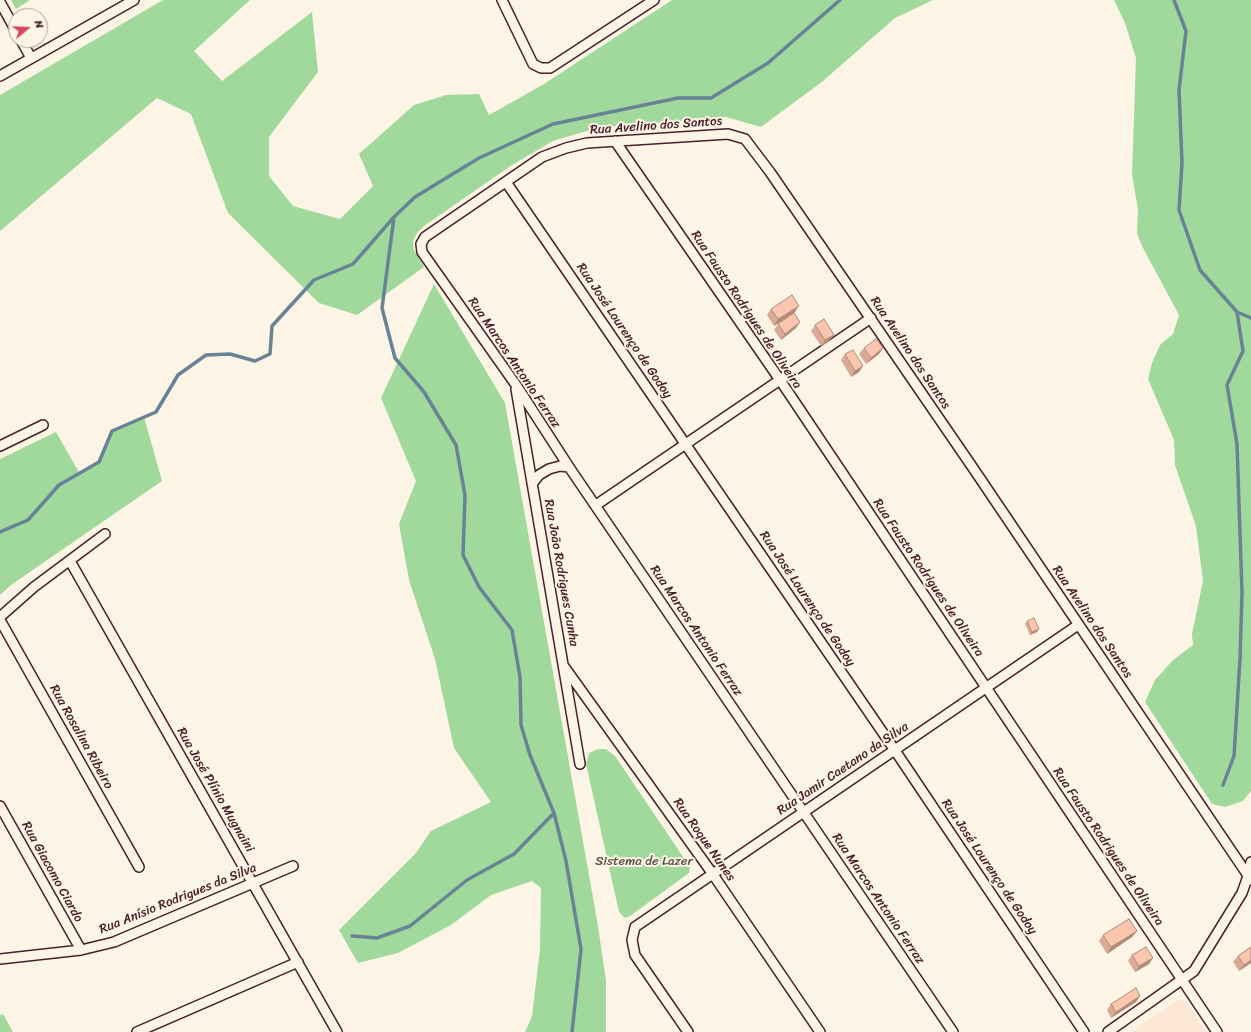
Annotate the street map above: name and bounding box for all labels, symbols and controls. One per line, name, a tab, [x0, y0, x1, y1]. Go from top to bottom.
north arrow	[8, 8, 48, 48]
text: N	[29, 18, 49, 31]
street label: Rua Avelino dos Santos	[589, 114, 723, 138]
street label: Rua Fausto Rodrigues de Oliveira	[687, 228, 805, 392]
street label: Rua José Lourenço de Godoy	[573, 260, 675, 402]
street label: Rua Avelino dos Santos	[867, 294, 953, 412]
street label: Rua Marcos Antonio Ferraz	[464, 295, 564, 431]
street label: Rua Fausto Rodrigues de Oliveira	[869, 496, 987, 660]
street label: Rua João Rodrigues Cunha	[540, 498, 582, 648]
street label: Rua José Lourenço de Godoy	[756, 528, 858, 670]
street label: Rua Marcos Antonio Ferraz	[646, 563, 746, 699]
street label: Rua Avelino dos Santos	[1049, 563, 1135, 681]
street label: Rua Rosalina Ribeiro	[46, 682, 116, 792]
street label: Rua Jamir Caetano da Silva	[774, 719, 912, 819]
street label: Rua José Plínio Mugnaini	[173, 725, 257, 855]
street label: Rua Fausto Rodrigues de Oliveira	[1049, 765, 1167, 929]
street label: Rua Roque Nunes	[670, 795, 738, 885]
street label: Rua José Lourenço de Godoy	[938, 796, 1040, 938]
street label: Rua Giacomo Ciardo	[18, 819, 86, 925]
street label: Rua Marcos Antonio Ferraz	[828, 831, 928, 967]
park label: Sistema de Lazer	[595, 854, 693, 870]
street label: Rua Anísio Rodrigues da Silva	[97, 860, 259, 938]

